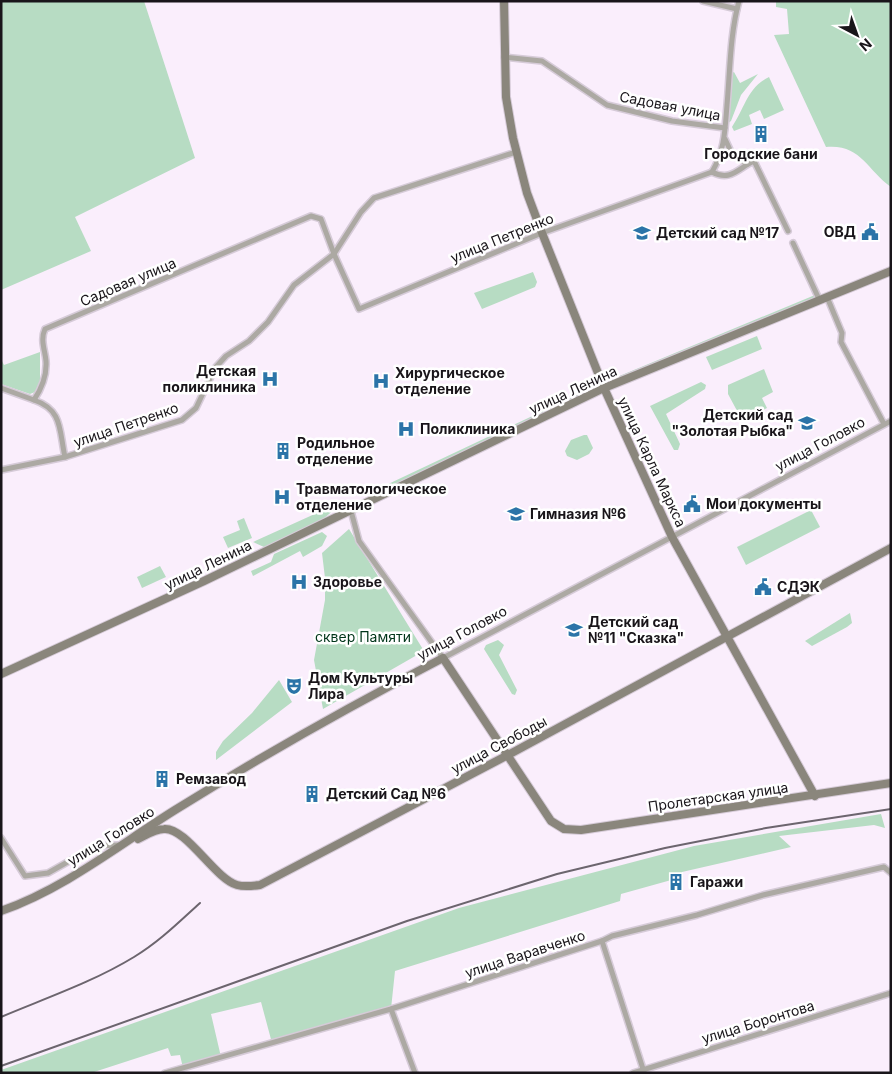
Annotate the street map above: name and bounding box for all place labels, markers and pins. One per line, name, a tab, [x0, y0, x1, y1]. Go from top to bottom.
building icon: Городские бани	[751, 124, 771, 144]
place label: Городские бани	[704, 145, 818, 162]
public building icon: ОВД	[860, 222, 880, 242]
school or university icon: Детский сад №17	[632, 223, 652, 243]
place label: ОВД	[824, 223, 856, 240]
place label: Детский сад №17	[656, 224, 779, 241]
place label: Детская поликлиника	[163, 362, 256, 395]
place label: Хирургическое отделение	[395, 364, 505, 397]
hospital icon: Детская поликлиника	[260, 369, 280, 389]
hospital icon: Хирургическое отделение	[371, 371, 391, 391]
place label: Детский сад "Золотая Рыбка"	[671, 406, 793, 439]
school or university icon: Детский сад "Золотая Рыбка"	[797, 413, 817, 433]
hospital icon: Поликлиника	[396, 419, 416, 439]
place label: Поликлиника	[420, 420, 515, 437]
place label: Родильное отделение	[297, 434, 375, 467]
building icon: Родильное отделение	[273, 441, 293, 461]
place label: Травматологическое отделение	[296, 480, 447, 513]
hospital icon: Травматологическое отделение	[272, 487, 292, 507]
public building icon: Мои документы	[682, 494, 702, 514]
place label: Мои документы	[706, 495, 821, 512]
school or university icon: Гимназия №6	[506, 504, 526, 524]
place label: Гимназия №6	[530, 505, 626, 522]
hospital icon: Здоровье	[289, 572, 309, 592]
place label: Здоровье	[313, 573, 382, 590]
public building icon: СДЭК	[753, 577, 773, 597]
place label: СДЭК	[777, 578, 820, 595]
place label: Детский сад №11 "Сказка"	[588, 613, 684, 646]
school or university icon: Детский сад №11 "Сказка"	[564, 620, 584, 640]
place label: Дом Культуры Лира	[308, 669, 413, 702]
theatre icon: Дом Культуры Лира	[284, 676, 304, 696]
building icon: Ремзавод	[152, 769, 172, 789]
place label: Ремзавод	[176, 770, 246, 787]
building icon: Детский Сад №6	[302, 784, 322, 804]
place label: Детский Сад №6	[326, 785, 446, 802]
building icon: Гаражи	[666, 872, 686, 892]
place label: Гаражи	[690, 873, 743, 890]

